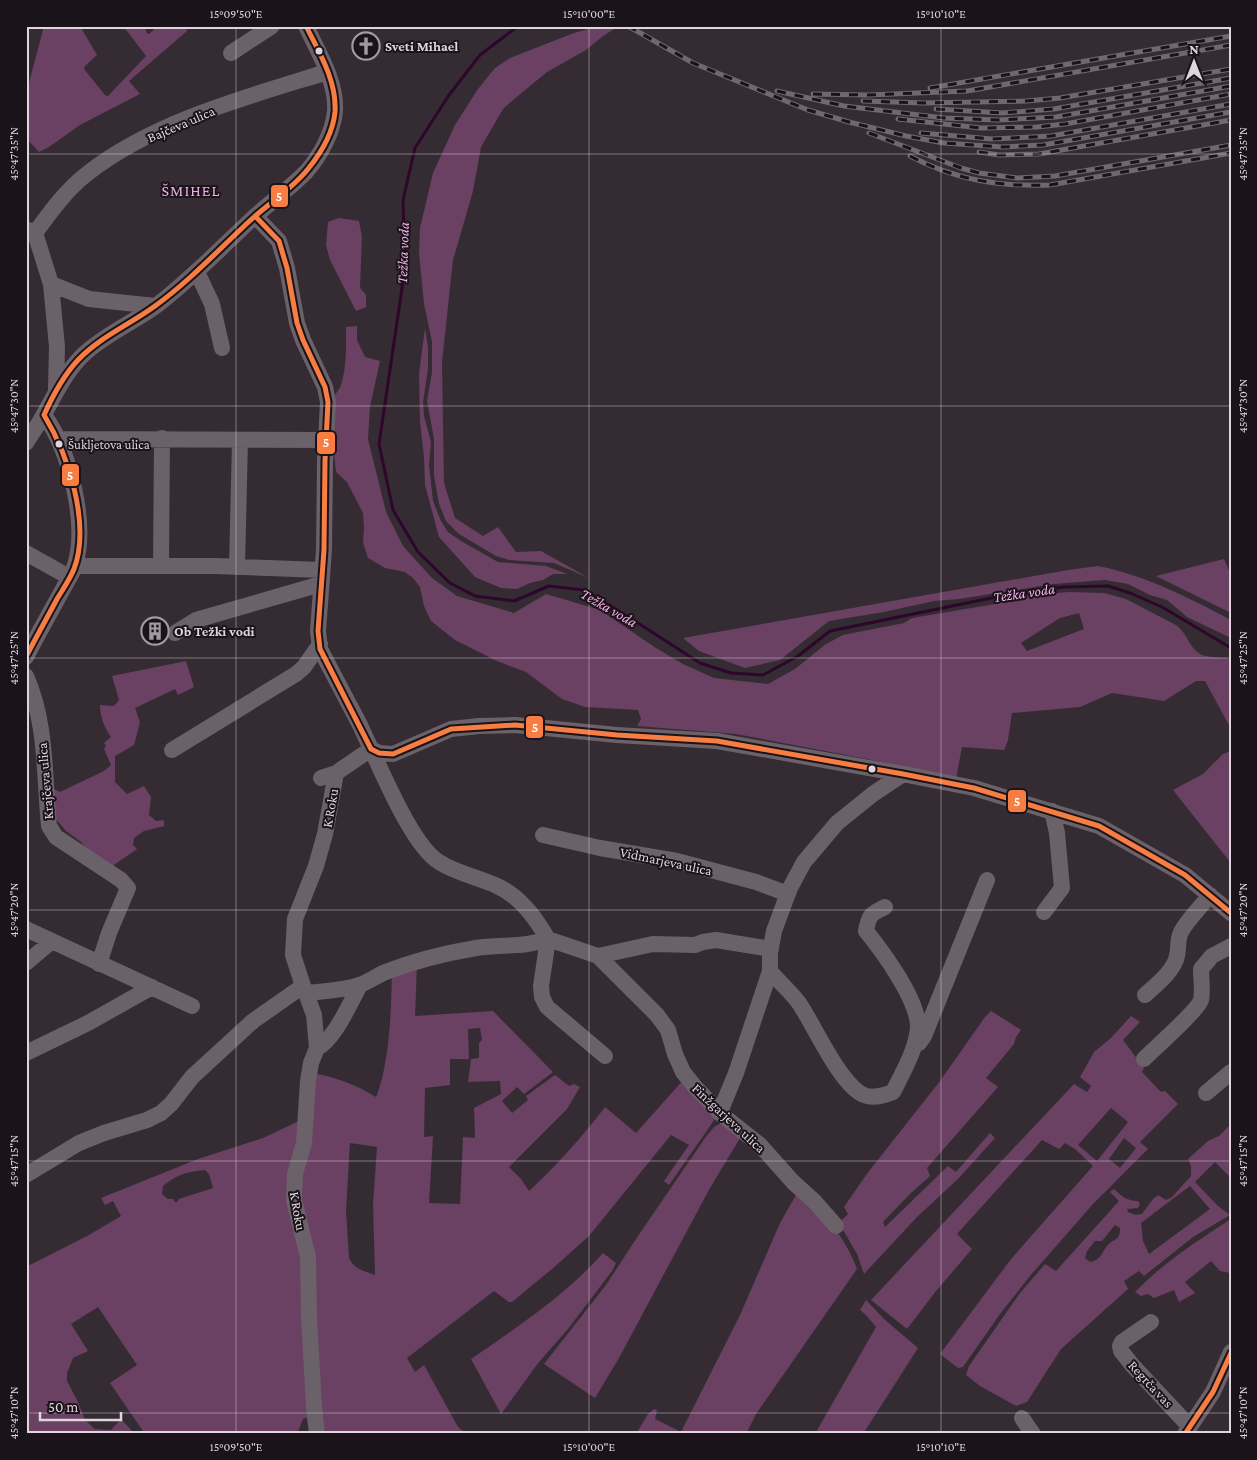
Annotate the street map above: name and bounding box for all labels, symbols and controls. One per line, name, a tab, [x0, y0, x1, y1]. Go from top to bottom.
text: 15°09'50"E	[210, 7, 263, 21]
text: 15°10'00"E	[563, 7, 615, 21]
text: 15°10'10"E	[916, 7, 966, 21]
church icon: Sveti Mihael	[351, 31, 381, 61]
place label: Sveti Mihael	[385, 38, 458, 54]
north arrow	[1170, 38, 1220, 88]
text: N	[1189, 41, 1199, 57]
unlabelled marker	[314, 46, 324, 56]
street label: Bajčeva ulica	[145, 102, 218, 146]
text: 45°47'35"N	[7, 127, 21, 181]
text: 45°47'35"N	[1236, 127, 1250, 181]
district label: ŠMIHEL	[162, 182, 220, 199]
line badge: 5	[270, 184, 289, 208]
text: 5	[276, 188, 283, 204]
water label: Težka voda	[394, 222, 412, 284]
text: 45°47'30"N	[7, 379, 21, 433]
text: 45°47'30"N	[1236, 379, 1250, 433]
line badge: 5	[316, 431, 336, 455]
text: 5	[323, 434, 330, 450]
place label: Šukljetova ulica	[68, 437, 150, 453]
marker: Šukljetova ulica	[54, 439, 64, 449]
line badge: 5	[61, 463, 80, 487]
text: 5	[67, 467, 74, 483]
water label: Težka voda	[992, 581, 1056, 605]
water label: Težka voda	[578, 586, 640, 630]
building icon: Ob Težki vodi	[140, 616, 170, 646]
place label: Ob Težki vodi	[174, 623, 255, 639]
text: 45°47'25"N	[7, 631, 21, 685]
text: 45°47'25"N	[1236, 631, 1250, 685]
line badge: 5	[525, 715, 544, 739]
text: 5	[532, 719, 539, 735]
street label: Krajčeva ulica	[34, 741, 57, 820]
unlabelled marker	[867, 764, 877, 774]
street label: K Roku	[319, 787, 341, 829]
line badge: 5	[1007, 789, 1027, 813]
text: 5	[1014, 793, 1021, 809]
street label: Vidmarjeva ulica	[618, 843, 714, 880]
text: 45°47'20"N	[7, 882, 21, 937]
text: 45°47'20"N	[1236, 882, 1250, 937]
street label: Finžgarjeva ulica	[688, 1080, 769, 1157]
text: 45°47'15"N	[7, 1135, 21, 1187]
text: 45°47'15"N	[1236, 1135, 1250, 1187]
street label: K Roku	[287, 1190, 309, 1232]
street label: Regrča vas	[1125, 1357, 1177, 1411]
text: 45°47'10"N	[7, 1386, 21, 1440]
text: 45°47'10"N	[1236, 1386, 1250, 1440]
scale bar	[40, 1390, 121, 1422]
text: 50 m	[48, 1399, 78, 1415]
text: 15°09'50"E	[210, 1440, 263, 1454]
text: 15°10'00"E	[563, 1440, 615, 1454]
text: 15°10'10"E	[916, 1440, 966, 1454]

